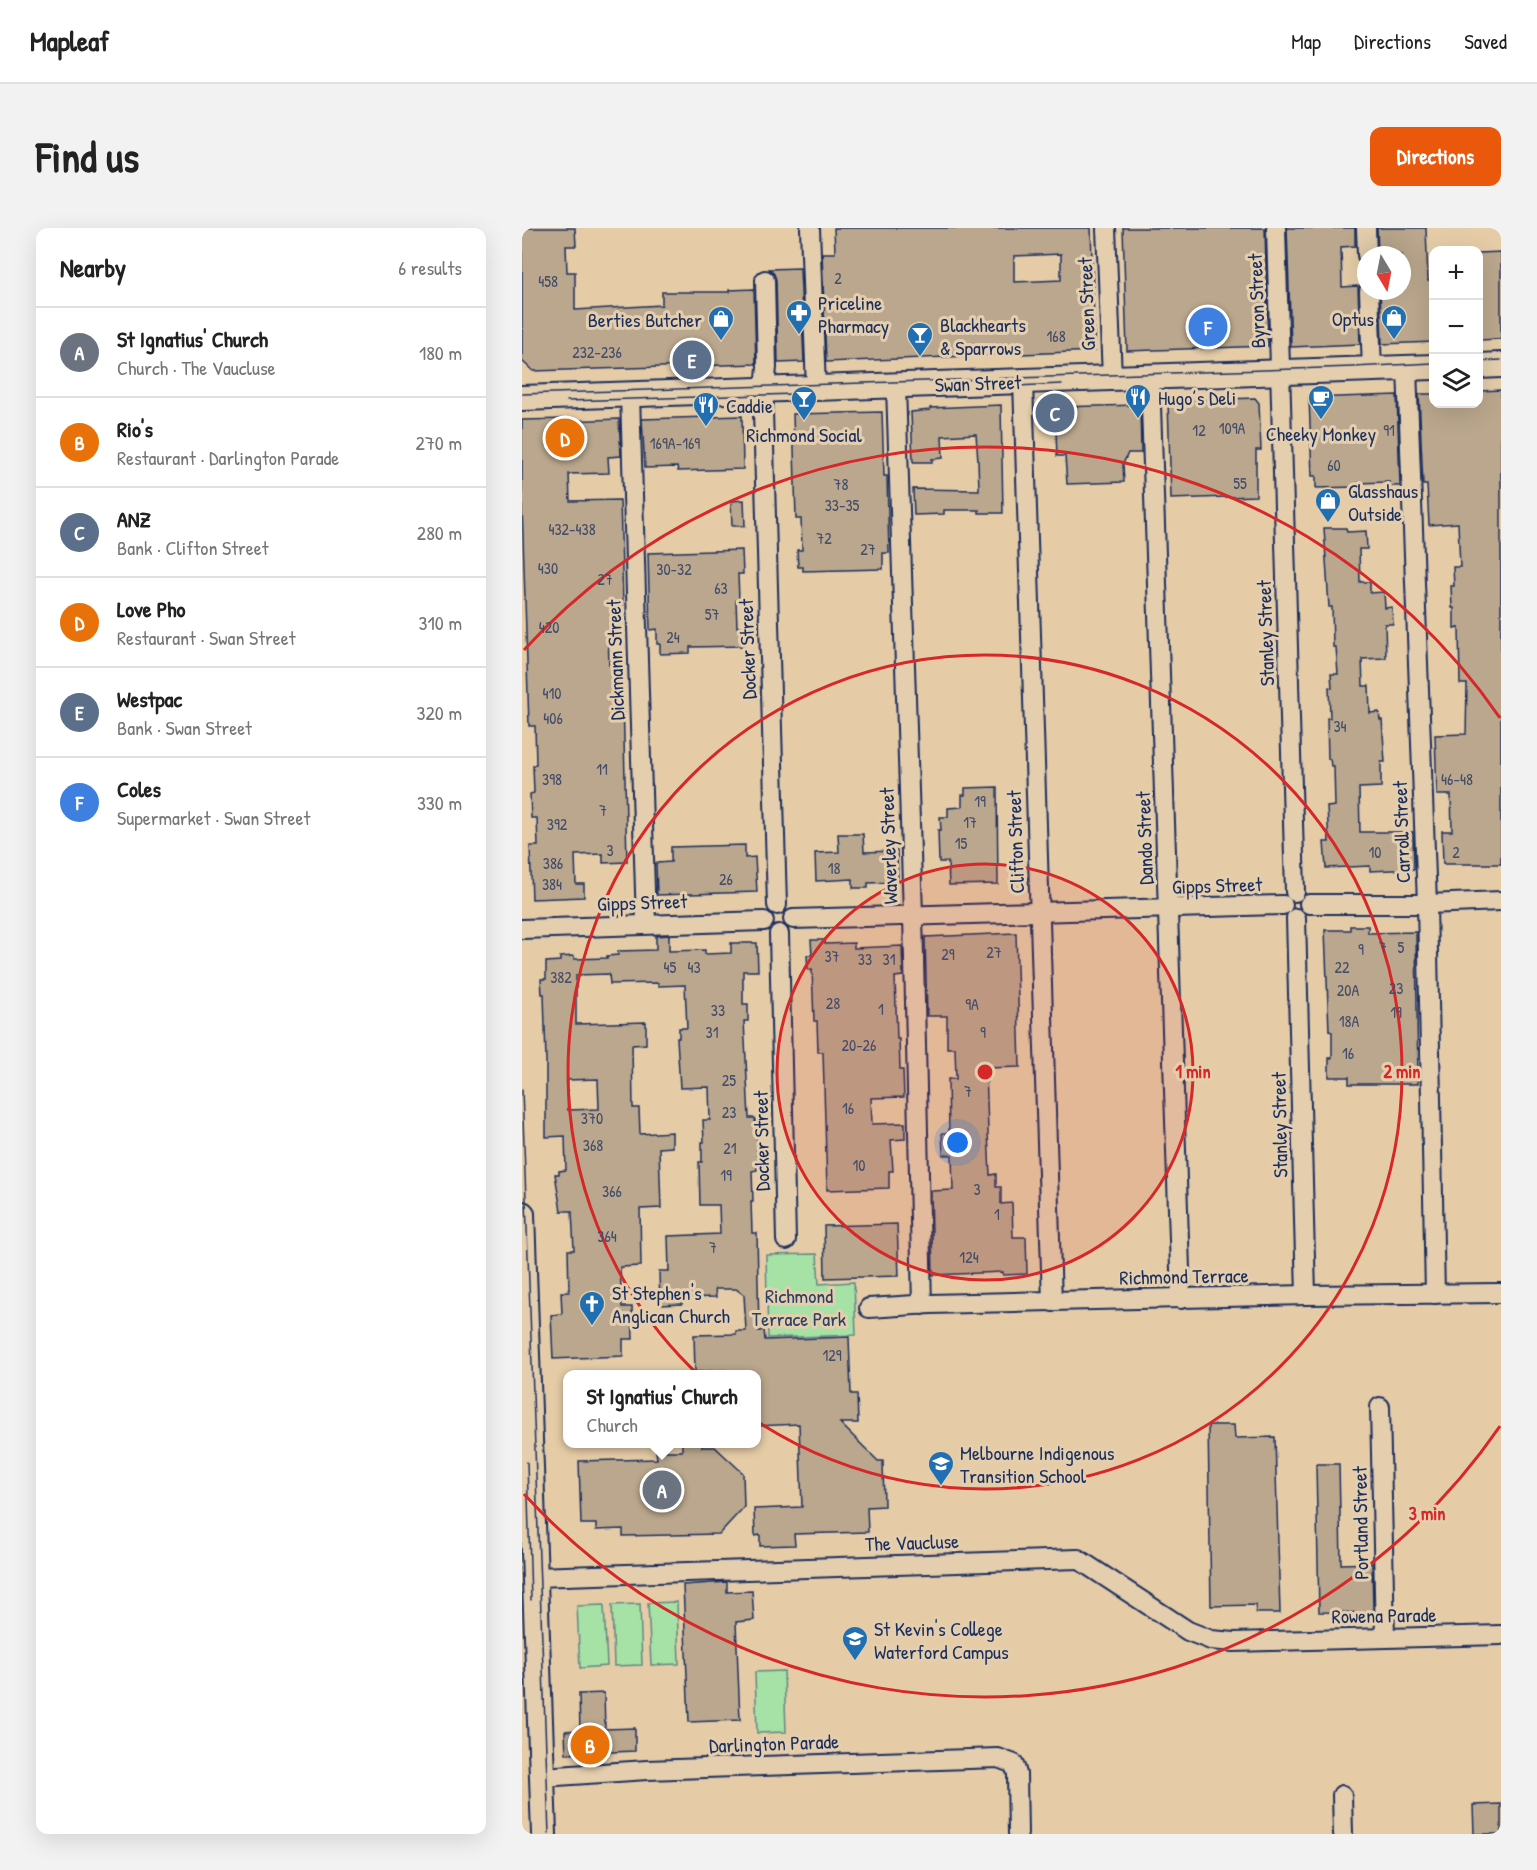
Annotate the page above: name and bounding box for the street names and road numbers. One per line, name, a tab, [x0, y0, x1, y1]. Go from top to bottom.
street label: Byron Street	[1241, 252, 1271, 349]
street label: Green Street	[1071, 256, 1101, 351]
street label: Swan Street	[934, 368, 1023, 398]
street label: Stanley Street	[1250, 579, 1280, 686]
street label: Docker Street	[732, 597, 762, 700]
street label: Dickmann Street	[599, 598, 631, 721]
street label: Carroll Street	[1386, 779, 1416, 883]
street label: Waverley Street	[872, 786, 904, 905]
street label: Clifton Street	[1000, 789, 1030, 894]
street label: Dando Street	[1129, 790, 1159, 885]
street label: Gipps Street	[1172, 870, 1264, 900]
street label: Gipps Street	[597, 887, 689, 917]
street label: Stanley Street	[1265, 1071, 1293, 1178]
street label: Docker Street	[747, 1089, 775, 1191]
street label: Richmond Terrace	[1119, 1261, 1249, 1291]
street label: Portland Street	[1345, 1465, 1374, 1580]
street label: The Vaucluse	[864, 1527, 960, 1557]
street label: Rowena Parade	[1331, 1601, 1437, 1629]
street label: Darlington Parade	[709, 1727, 840, 1759]

